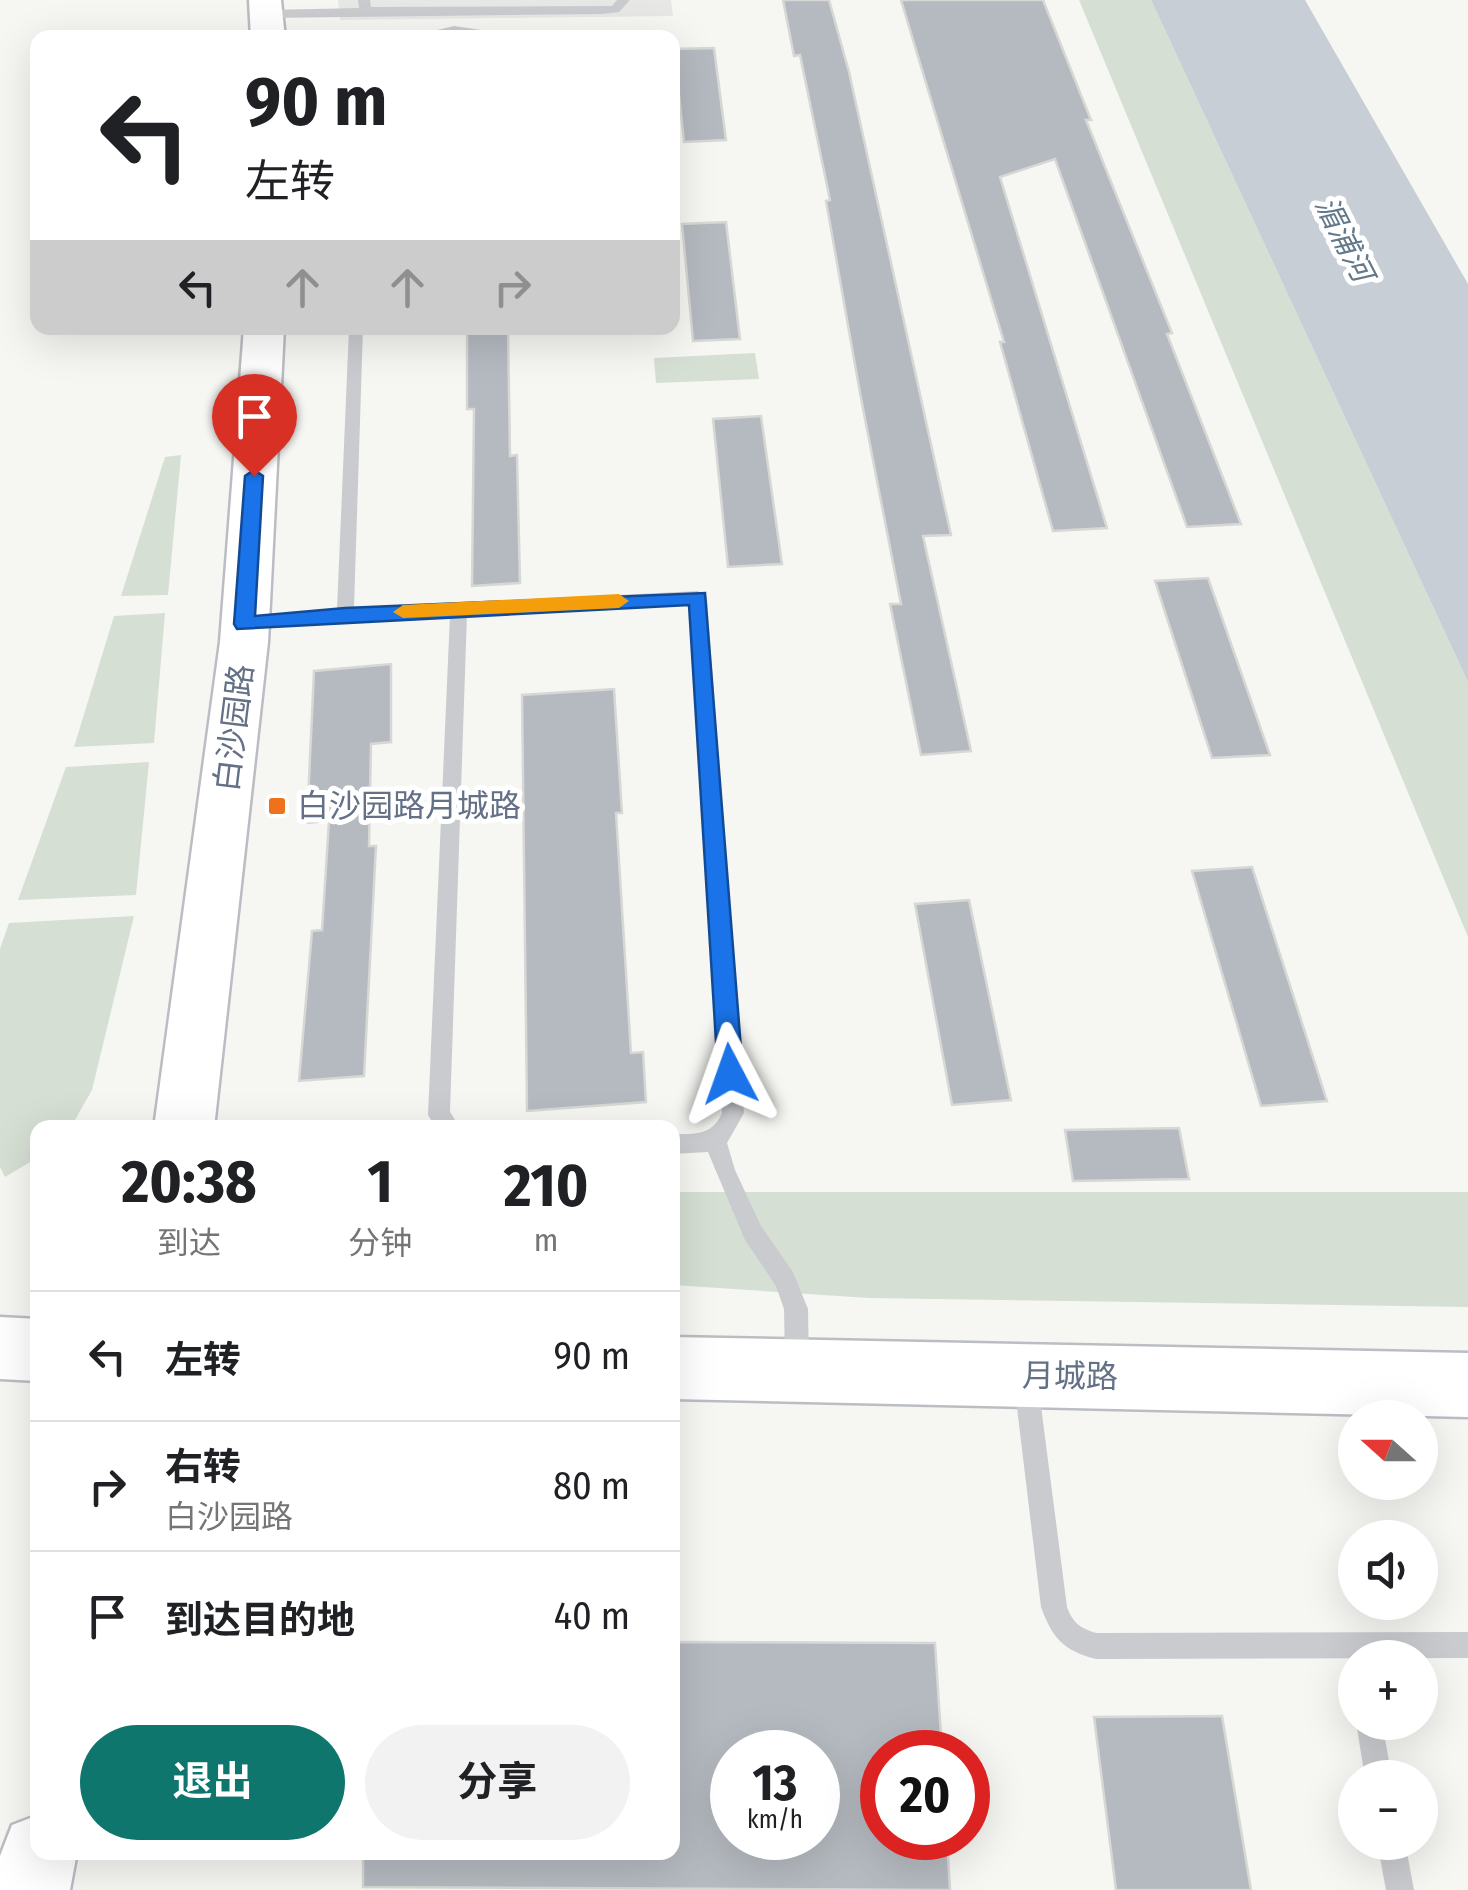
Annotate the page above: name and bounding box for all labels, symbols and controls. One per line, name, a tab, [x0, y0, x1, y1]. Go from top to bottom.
text: 90 m	[245, 60, 387, 144]
icon: left	[80, 70, 210, 200]
text: 左转	[245, 155, 335, 209]
water label: 湄浦河	[1308, 191, 1383, 292]
icon: left	[170, 260, 225, 315]
icon: ahead	[275, 260, 330, 315]
icon: ahead	[380, 260, 435, 315]
icon: right	[485, 260, 540, 315]
pin	[212, 374, 297, 477]
icon: arrive	[227, 389, 282, 444]
street label: 白沙园路	[207, 662, 261, 794]
place label: 白沙园路月城路	[297, 787, 521, 825]
marker: 白沙园路月城路	[266, 795, 288, 817]
position arrow	[678, 1022, 782, 1126]
text: 20:38	[121, 1146, 257, 1218]
text: 1	[368, 1146, 393, 1218]
text: 210	[504, 1150, 589, 1222]
text: m	[534, 1221, 558, 1259]
text: 到达	[157, 1224, 221, 1262]
text: 分钟	[348, 1224, 412, 1262]
icon: left	[80, 1329, 135, 1384]
text: 90 m	[554, 1333, 630, 1379]
text: 左转	[165, 1337, 241, 1383]
street label: 月城路	[1022, 1356, 1118, 1396]
north arrow	[1338, 1400, 1438, 1500]
map controls	[1338, 1400, 1438, 1860]
text: 右转	[165, 1444, 241, 1490]
icon: right	[80, 1459, 135, 1514]
text: 80 m	[553, 1463, 630, 1509]
text: 白沙园路	[165, 1498, 293, 1536]
button: sound	[1338, 1520, 1438, 1620]
icon: arrive	[80, 1589, 135, 1644]
text: 40 m	[554, 1593, 630, 1639]
text: 到达目的地	[165, 1597, 355, 1643]
button: +	[1338, 1640, 1438, 1740]
button: 退出	[80, 1725, 345, 1840]
button: 分享	[365, 1725, 630, 1840]
speed limit sign: 20	[860, 1730, 990, 1860]
text: 13	[753, 1753, 797, 1813]
button: −	[1338, 1760, 1438, 1860]
text: km/h	[747, 1805, 803, 1835]

